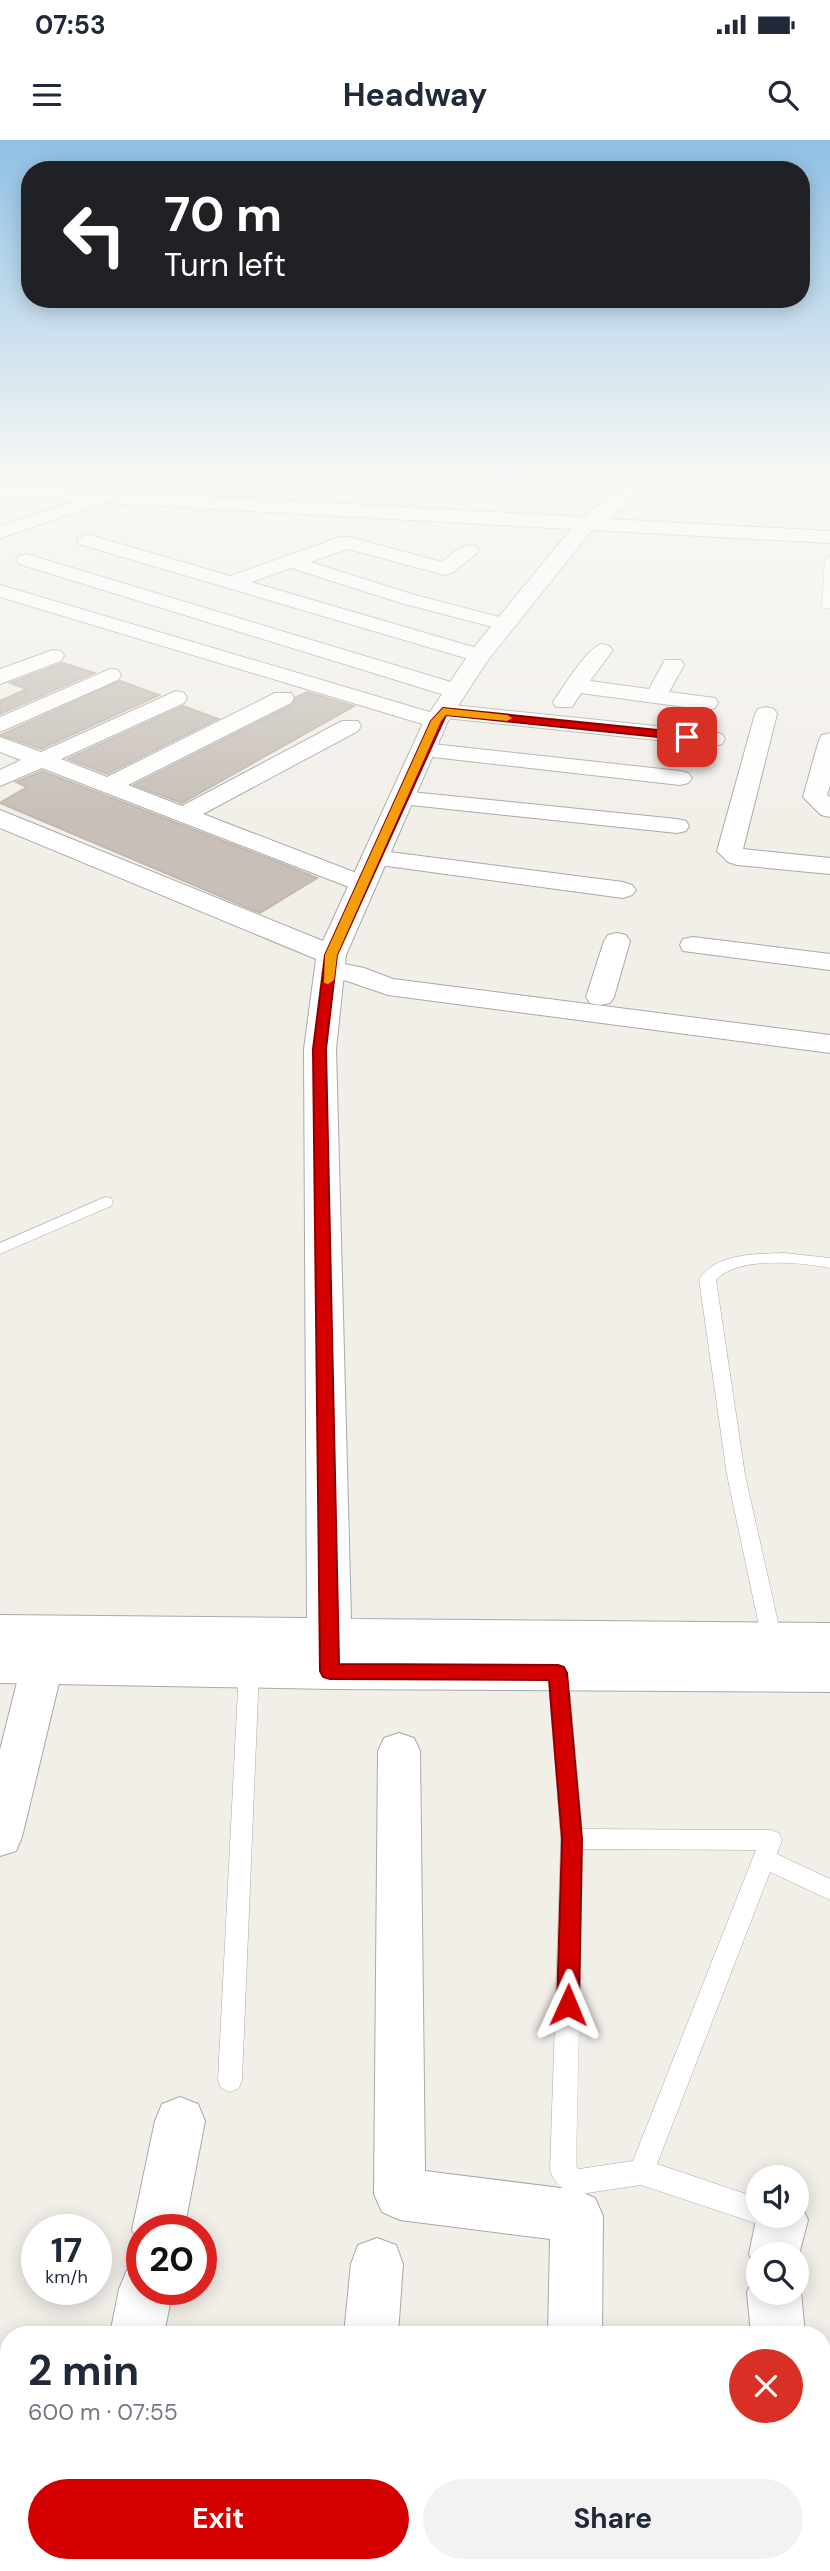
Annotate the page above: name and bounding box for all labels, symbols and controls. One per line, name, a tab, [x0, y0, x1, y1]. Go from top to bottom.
text: 07:53	[35, 8, 106, 42]
text: Headway	[343, 74, 487, 116]
icon: menu	[28, 76, 66, 114]
icon: search	[764, 76, 802, 114]
text: 70 m	[164, 182, 282, 246]
icon: left	[49, 189, 140, 280]
text: Turn left	[164, 244, 286, 286]
pin	[657, 707, 717, 767]
icon: arrive	[668, 718, 706, 756]
position arrow	[531, 1968, 605, 2042]
map controls	[746, 2165, 809, 2305]
button: sound	[746, 2165, 809, 2228]
speed limit sign: 20	[126, 2214, 217, 2305]
text: 17	[51, 2227, 82, 2273]
button: search	[746, 2242, 809, 2305]
text: km/h	[45, 2265, 88, 2289]
text: 2 min	[28, 2343, 139, 2398]
button: close	[729, 2349, 803, 2423]
text: 600 m · 07:55	[28, 2397, 178, 2427]
button: Exit	[28, 2479, 409, 2559]
button: Share	[423, 2479, 803, 2559]

